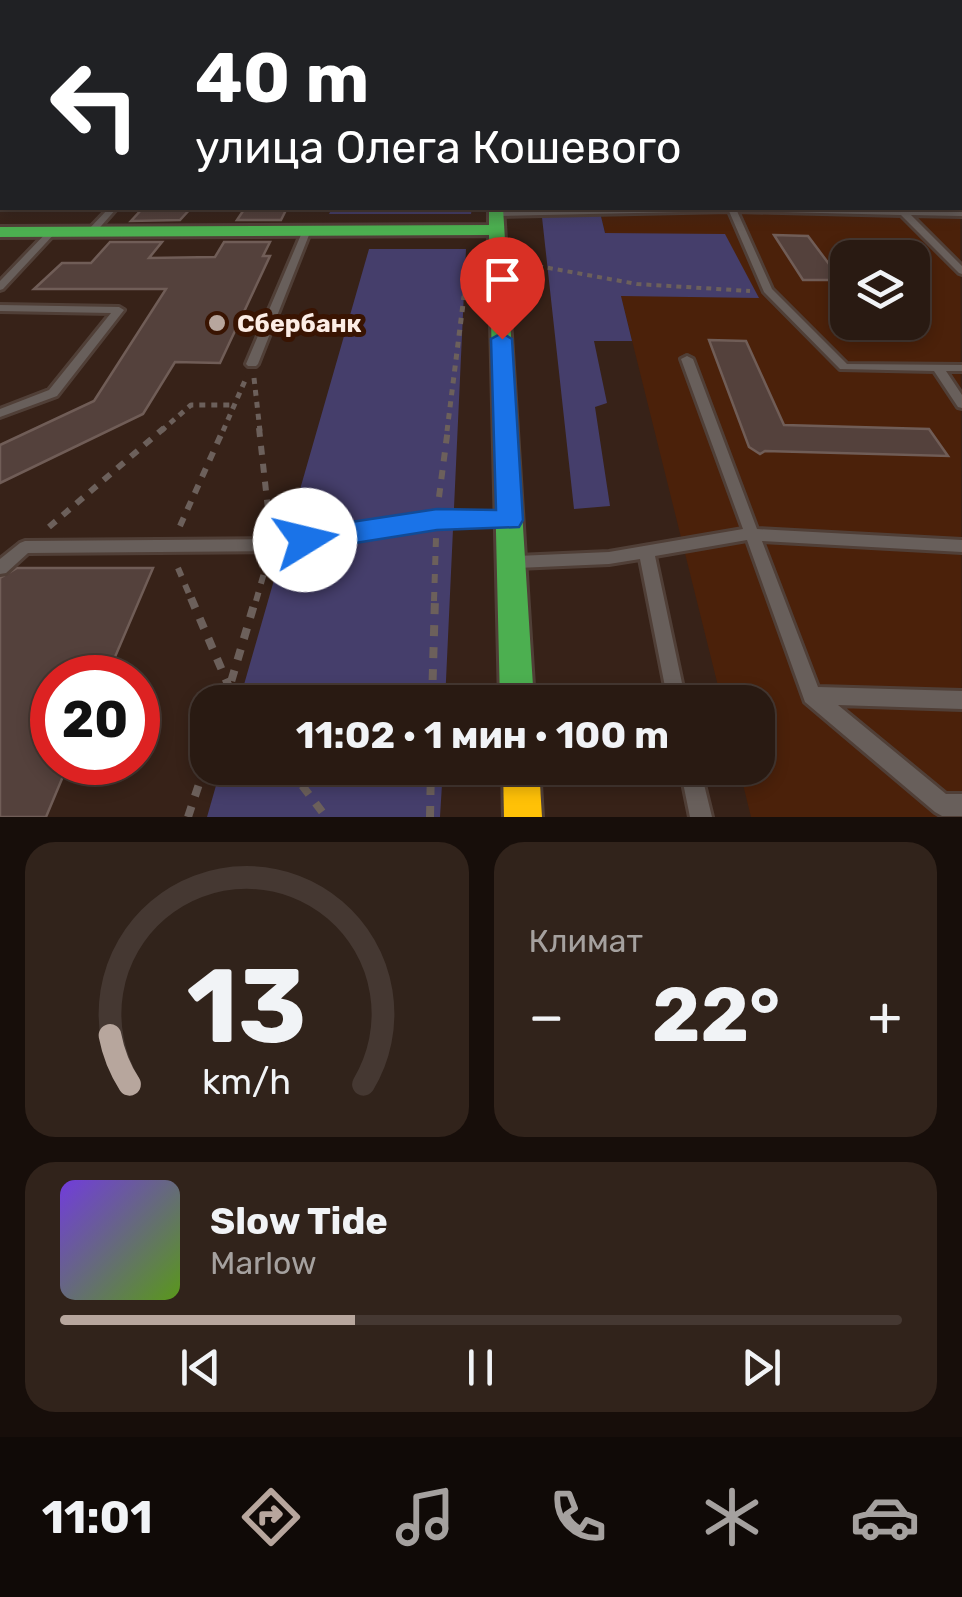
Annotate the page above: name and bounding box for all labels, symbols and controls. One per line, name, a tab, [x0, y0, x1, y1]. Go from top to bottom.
text: 40 m	[195, 37, 369, 120]
icon: left	[30, 40, 160, 170]
text: улица Олега Кошевого	[195, 121, 681, 174]
pin	[460, 237, 545, 340]
map controls	[830, 240, 930, 340]
button: layers	[830, 240, 930, 340]
icon: arrive	[475, 252, 530, 307]
place label: Сбербанк	[237, 309, 362, 338]
marker: Сбербанк	[206, 312, 228, 334]
position arrow	[253, 488, 357, 592]
speed limit sign: 20	[30, 655, 160, 785]
text: 11:02 · 1 мин · 100 m	[296, 712, 669, 758]
text: Климат	[529, 922, 643, 960]
text: 13	[187, 945, 307, 1068]
text: 22°	[652, 971, 780, 1060]
text: −	[529, 984, 564, 1049]
text: +	[868, 984, 902, 1049]
text: km/h	[202, 1061, 291, 1103]
text: Slow Tide	[210, 1198, 388, 1244]
text: Marlow	[210, 1244, 317, 1282]
icon: previous	[173, 1340, 228, 1395]
icon: pause	[453, 1340, 508, 1395]
icon: next	[734, 1340, 789, 1395]
icon: directions	[236, 1482, 306, 1552]
icon: music	[390, 1482, 460, 1552]
icon: phone	[543, 1482, 613, 1552]
icon: climate	[697, 1482, 767, 1552]
icon: car	[850, 1482, 920, 1552]
text: 11:01	[42, 1491, 153, 1544]

